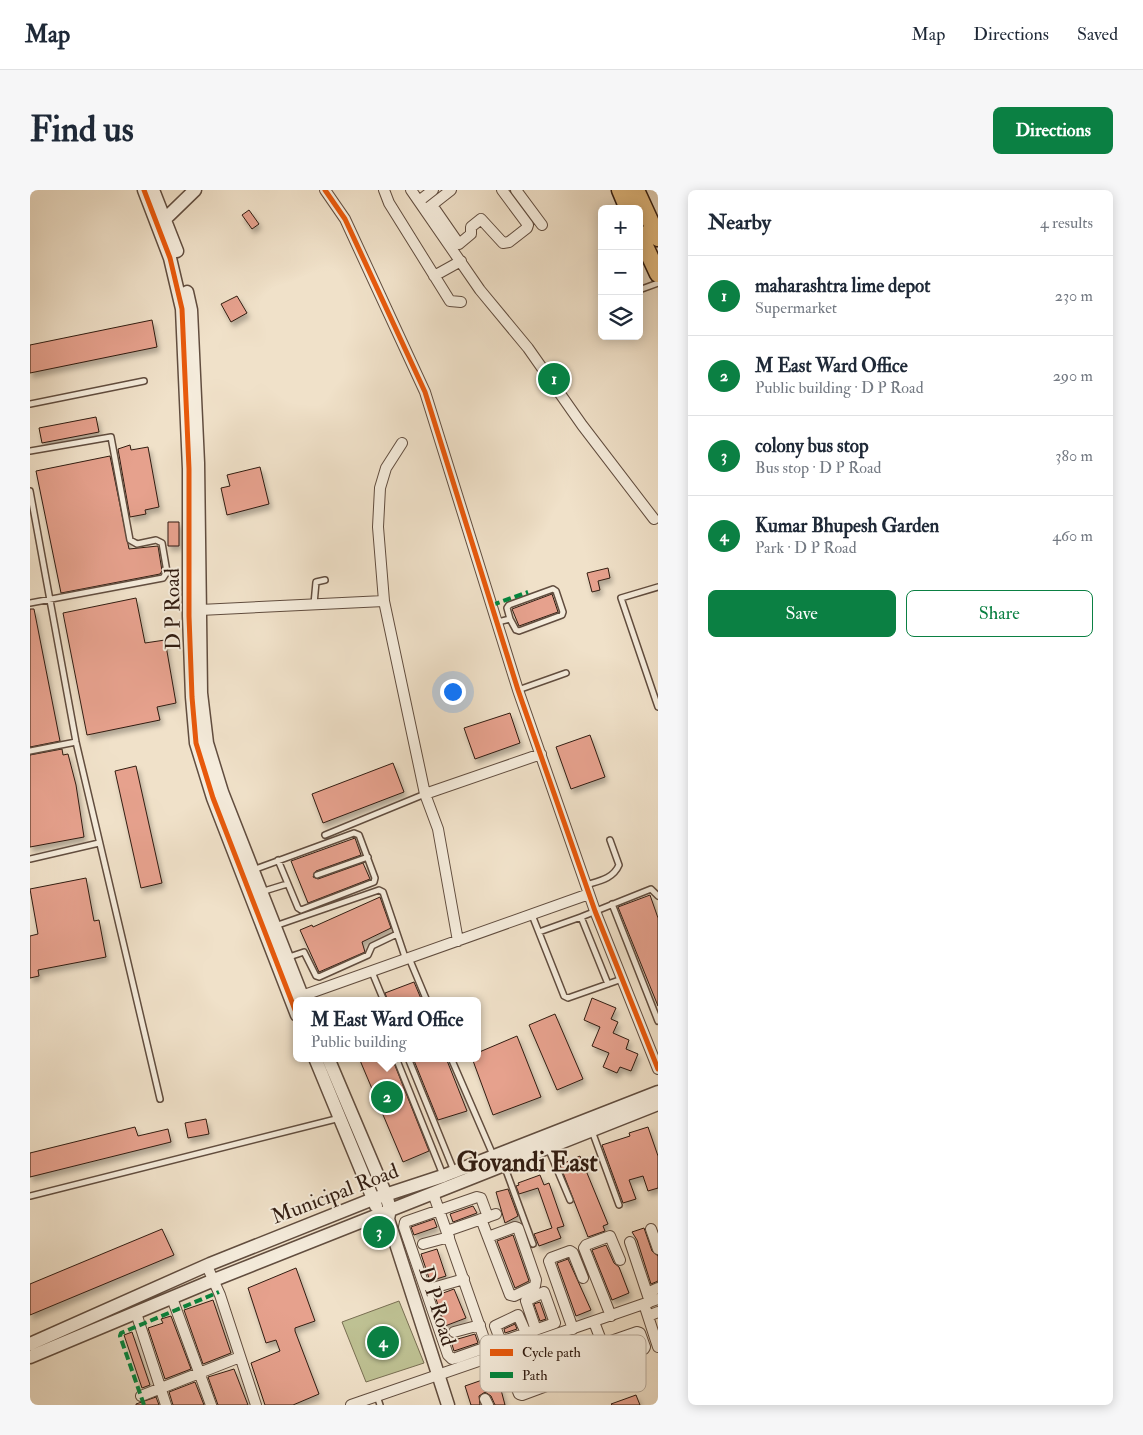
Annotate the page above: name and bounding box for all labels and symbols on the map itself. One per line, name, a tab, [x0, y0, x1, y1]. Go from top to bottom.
pin: 1	[538, 360, 570, 398]
street label: D P Road	[159, 567, 187, 650]
your location	[440, 679, 466, 705]
pin: 2	[371, 1078, 403, 1116]
district label: Govandi East	[456, 1147, 598, 1179]
street label: Municipal Road	[268, 1157, 403, 1231]
pin: 3	[363, 1213, 395, 1251]
street label: D P Road	[412, 1263, 462, 1350]
pin: 4	[367, 1323, 399, 1361]
legend	[480, 1335, 646, 1392]
text: Cycle path	[522, 1344, 582, 1362]
text: Path	[522, 1367, 548, 1384]

